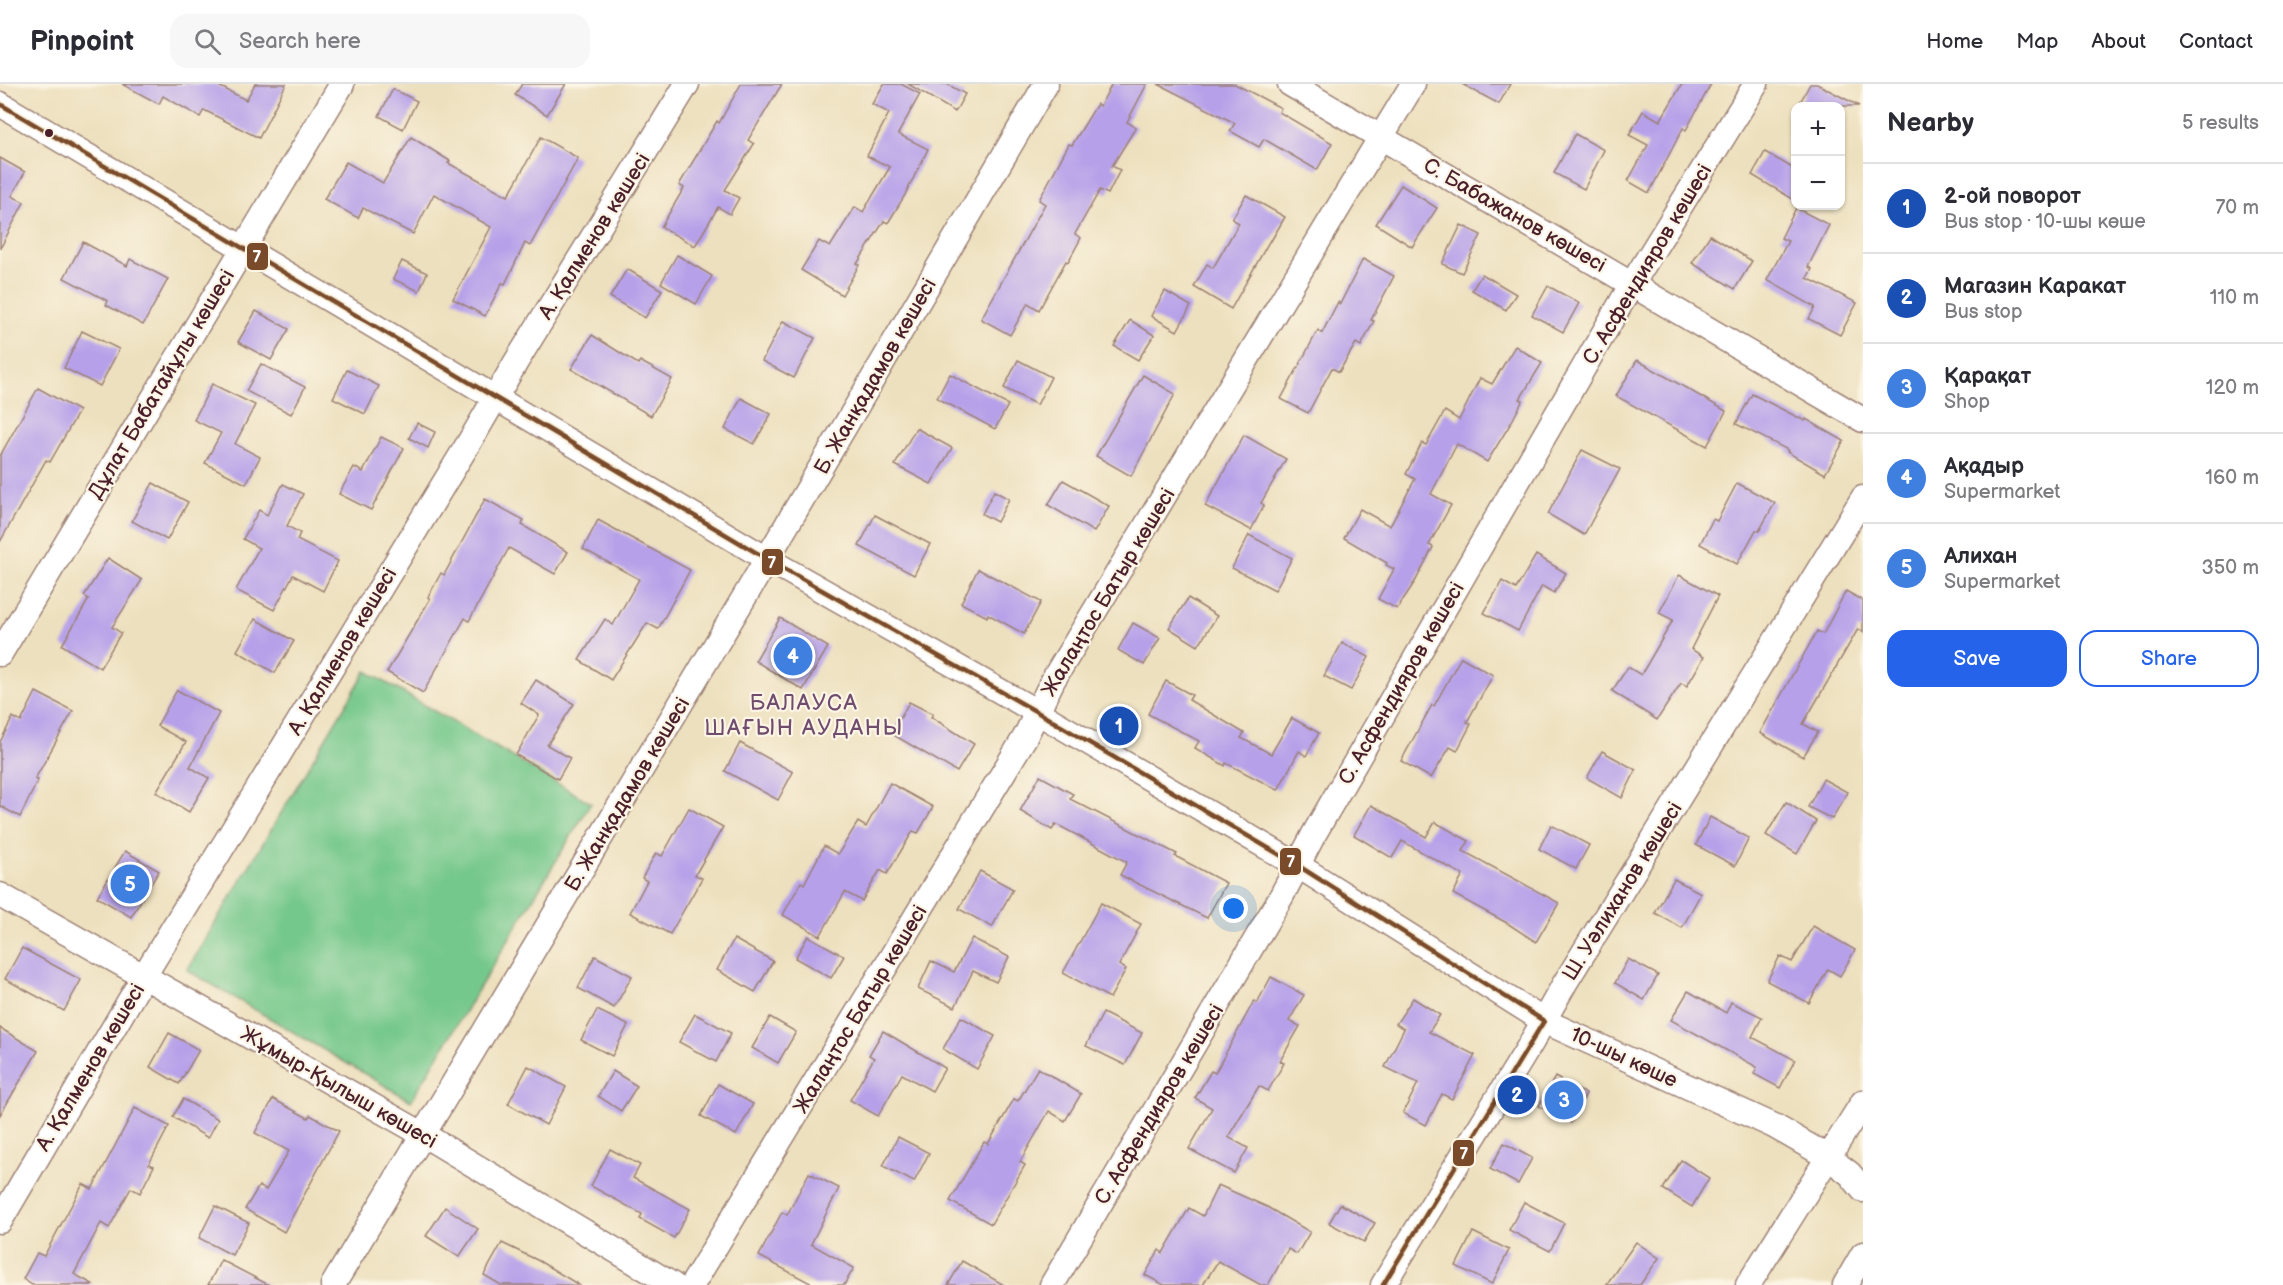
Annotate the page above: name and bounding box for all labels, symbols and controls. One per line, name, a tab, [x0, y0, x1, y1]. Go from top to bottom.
search box	[170, 14, 590, 68]
text: Pinpoint	[30, 25, 134, 58]
icon: search	[191, 25, 224, 58]
text: Search here	[239, 28, 361, 55]
text: Home	[1926, 29, 1983, 54]
text: Map	[2016, 29, 2058, 54]
text: About	[2091, 29, 2146, 54]
text: Contact	[2179, 29, 2253, 54]
map controls	[1791, 102, 1845, 210]
button: +	[1791, 102, 1845, 156]
text: Nearby	[1887, 108, 1974, 139]
text: 5 results	[2182, 111, 2259, 135]
unlabelled marker	[43, 127, 55, 139]
street label: А. Қалменов көшесі	[533, 149, 656, 325]
street label: С. Бабажанов көшесі	[1419, 153, 1611, 278]
button: −	[1791, 156, 1845, 210]
street label: С. Асфендияров көшесі	[1578, 159, 1717, 369]
text: 2-ой поворот	[1944, 183, 2081, 210]
text: 1	[1902, 196, 1911, 220]
text: 70 m	[2215, 196, 2259, 220]
text: Bus stop · 10-шы көше	[1944, 210, 2146, 234]
line badge: 7	[246, 242, 269, 271]
text: 7	[253, 248, 262, 267]
street label: Дұлат Бабатайұлы көшесі	[83, 265, 240, 504]
text: Магазин Каракат	[1944, 273, 2126, 300]
street label: Б. Жанқадамов көшесі	[809, 274, 942, 479]
text: 2	[1901, 286, 1912, 310]
text: 110 m	[2210, 286, 2259, 310]
text: Bus stop	[1944, 300, 2023, 324]
text: Қарақат	[1944, 363, 2031, 390]
text: 3	[1901, 376, 1912, 400]
text: 120 m	[2206, 376, 2259, 400]
text: Shop	[1944, 390, 1990, 414]
text: Ақадыр	[1944, 453, 2024, 480]
text: 4	[1901, 466, 1912, 490]
text: 160 m	[2205, 466, 2259, 490]
text: Supermarket	[1944, 480, 2060, 504]
street label: Жалаңтос Батыр көшесі	[1036, 483, 1181, 701]
text: Алихан	[1944, 543, 2017, 570]
line badge: 7	[761, 548, 784, 576]
text: 7	[768, 554, 777, 573]
text: 5	[1901, 556, 1912, 580]
text: 350 m	[2202, 556, 2259, 580]
street label: А. Қалменов көшесі	[282, 563, 402, 740]
text: Supermarket	[1944, 570, 2060, 594]
street label: С. Асфендияров көшесі	[1333, 578, 1470, 789]
button: Save	[1887, 630, 2067, 687]
button: Share	[2079, 630, 2259, 687]
pin: 4	[774, 634, 812, 678]
district label: БАЛАУСА ШАҒЫН АУДАНЫ	[704, 690, 904, 742]
street label: Б. Жанқадамов көшесі	[560, 693, 695, 896]
pin: 1	[1100, 704, 1138, 748]
street label: Ш. Уәлиханов көшесі	[1557, 797, 1688, 985]
line badge: 7	[1279, 847, 1302, 876]
text: 7	[1287, 853, 1296, 872]
pin: 5	[110, 862, 150, 906]
your location	[1219, 894, 1248, 923]
street label: Жалаңтос Батыр көшесі	[788, 900, 933, 1118]
street label: А. Қалменов көшесі	[30, 979, 150, 1156]
street label: С. Асфендияров көшесі	[1090, 999, 1229, 1209]
street label: Жұмыр-Қылыш көшесі	[236, 1021, 442, 1154]
street label: 10-шы көше	[1566, 1022, 1682, 1093]
pin: 2	[1498, 1072, 1537, 1118]
pin: 3	[1544, 1078, 1584, 1122]
line badge: 7	[1452, 1139, 1475, 1167]
text: 7	[1460, 1145, 1469, 1164]

